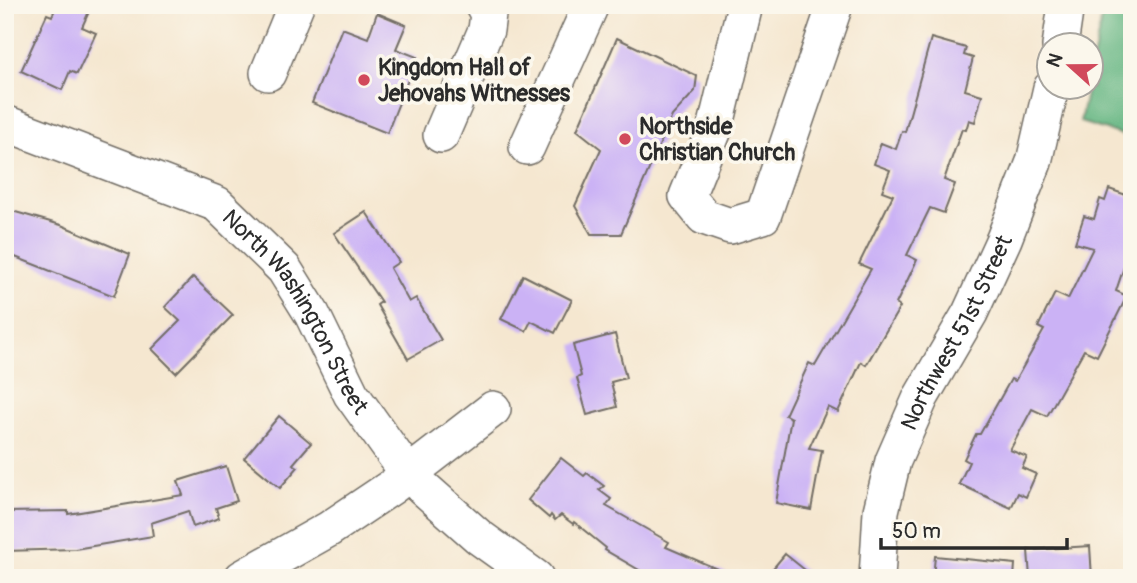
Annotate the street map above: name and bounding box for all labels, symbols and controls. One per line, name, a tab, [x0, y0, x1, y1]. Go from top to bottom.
north arrow	[1036, 32, 1106, 102]
text: N	[1042, 50, 1069, 71]
place label: Kingdom Hall of Jehovahs Witnesses	[378, 53, 571, 108]
marker: Kingdom Hall of Jehovahs Witnesses	[356, 72, 372, 88]
place label: Northside Christian Church	[639, 112, 795, 167]
marker: Northside Christian Church	[617, 131, 633, 147]
street label: North Washington Street	[216, 203, 375, 421]
street label: Northwest 51st Street	[894, 230, 1019, 435]
scale bar	[881, 506, 1067, 550]
text: 50 m	[892, 518, 941, 545]

